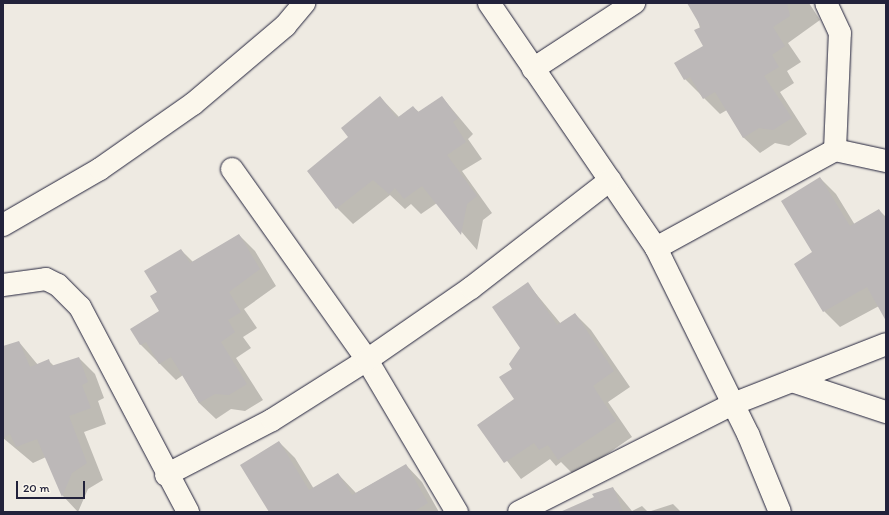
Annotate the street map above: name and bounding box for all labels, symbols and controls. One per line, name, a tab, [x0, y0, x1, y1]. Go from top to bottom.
scale bar	[18, 473, 87, 499]
text: 20 m	[23, 481, 50, 495]

